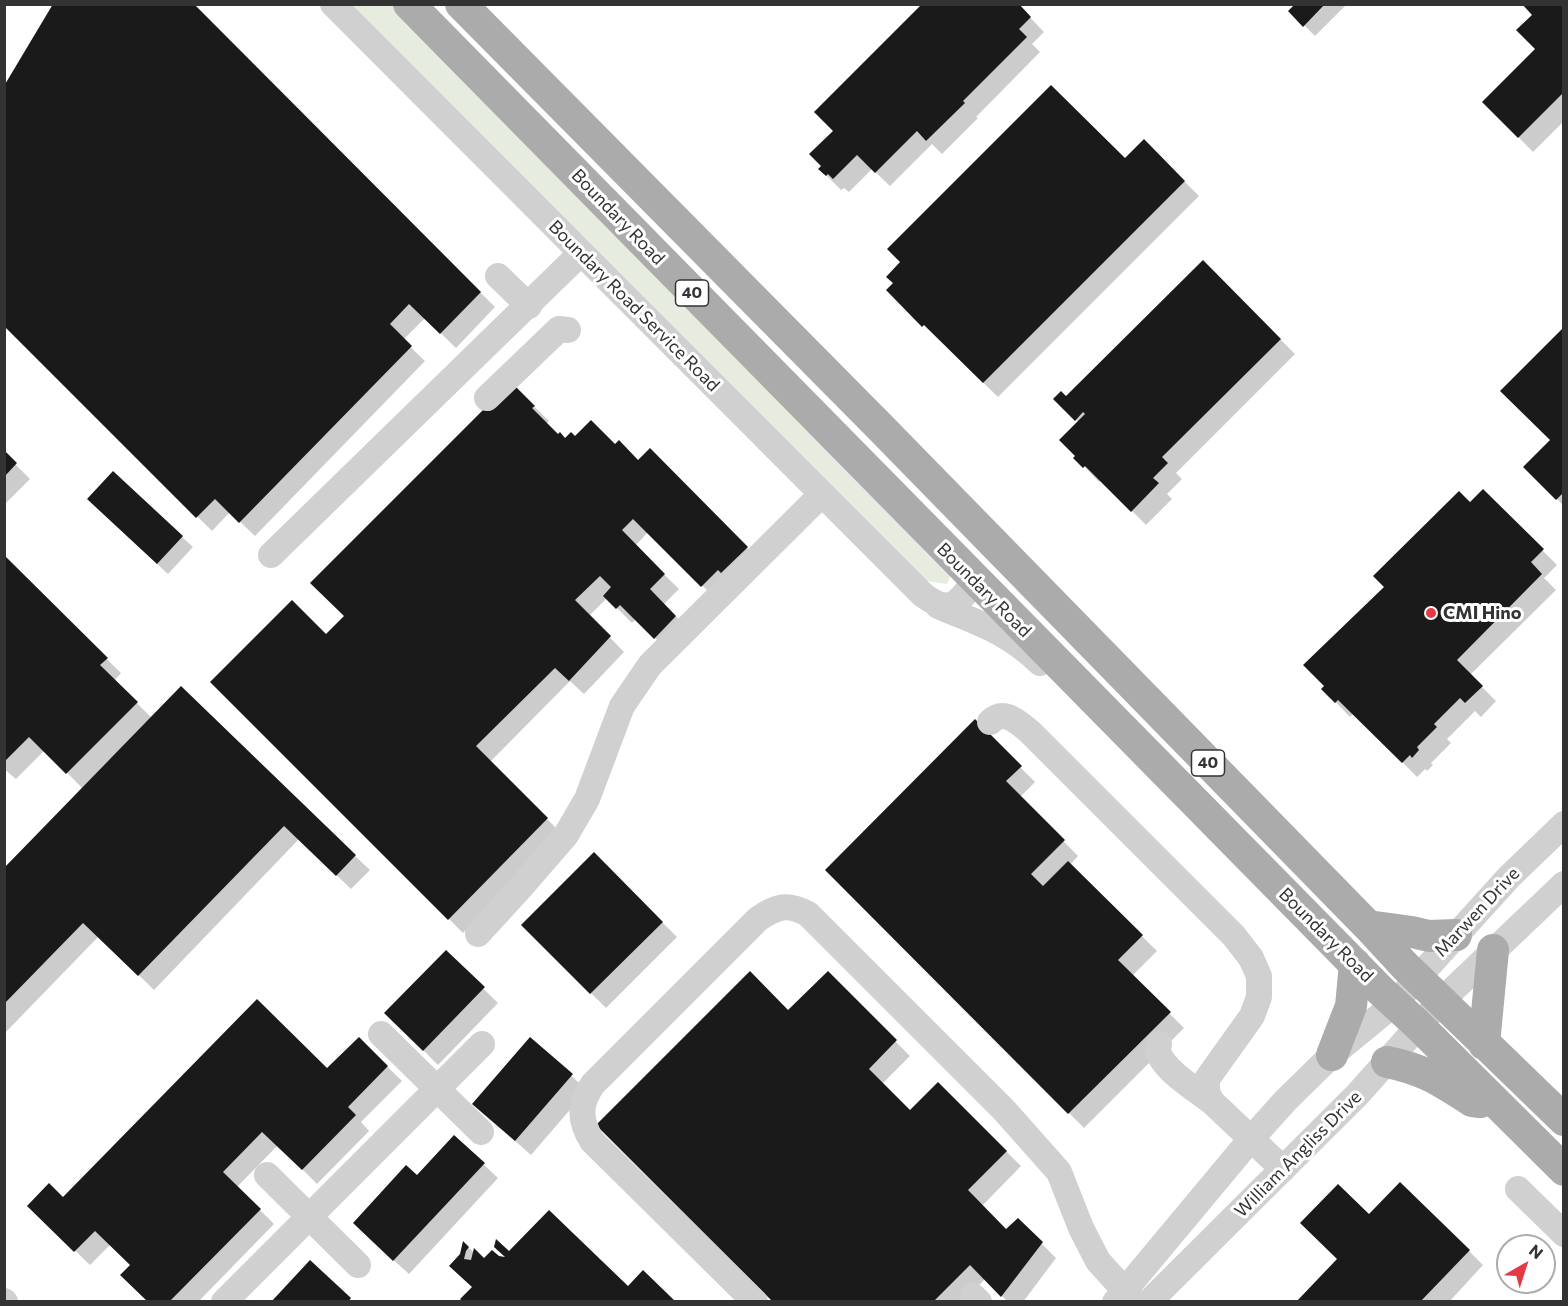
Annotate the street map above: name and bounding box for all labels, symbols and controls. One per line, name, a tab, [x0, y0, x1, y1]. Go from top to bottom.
street label: Boundary Road	[567, 165, 669, 269]
street label: Boundary Road Service Road	[544, 216, 724, 396]
road number: 40	[676, 280, 708, 306]
street label: Boundary Road	[932, 538, 1036, 642]
place label: CMI Hino	[1443, 602, 1521, 624]
marker: CMI Hino	[1424, 606, 1438, 620]
road number: 40	[1192, 750, 1224, 776]
street label: Marwen Drive	[1430, 863, 1524, 961]
street label: Boundary Road	[1274, 883, 1378, 987]
street label: William Angliss Drive	[1230, 1086, 1366, 1222]
north arrow	[1496, 1234, 1556, 1294]
text: N	[1526, 1240, 1547, 1262]

